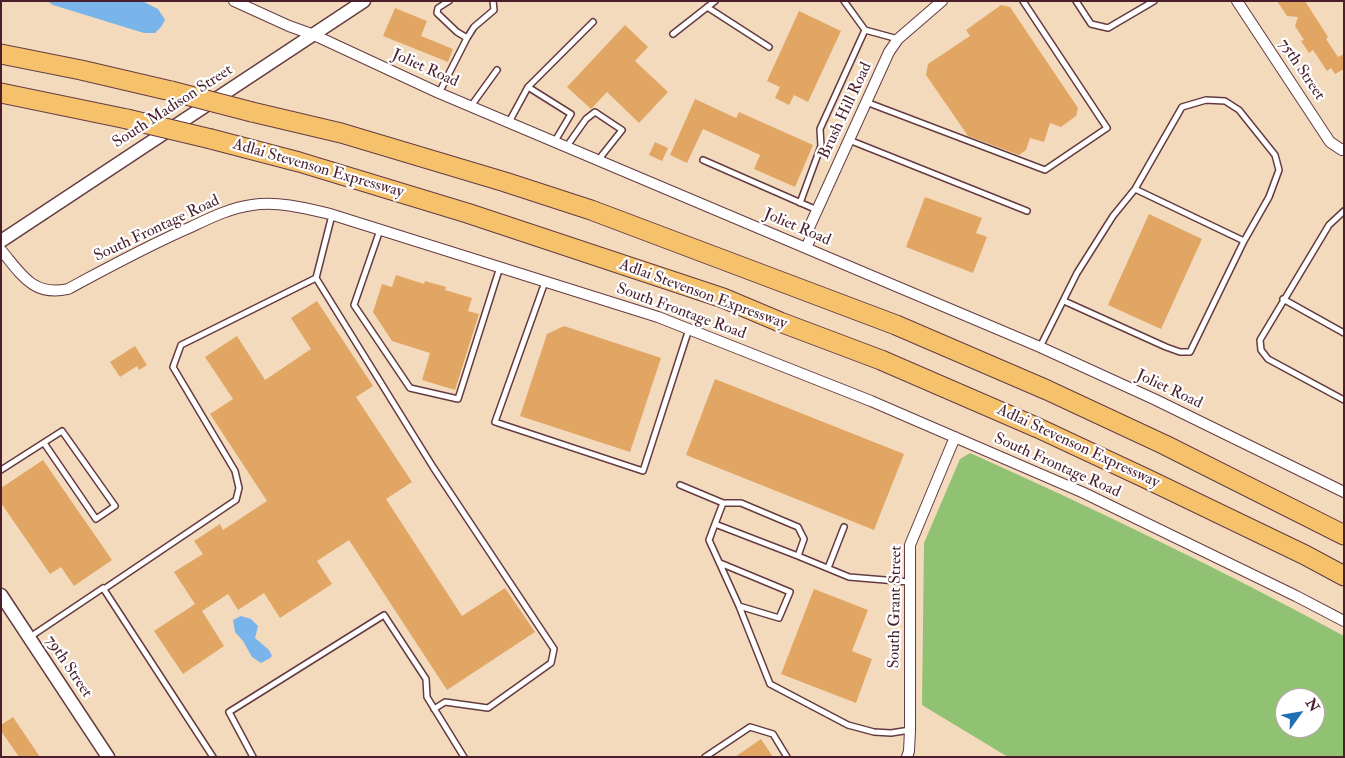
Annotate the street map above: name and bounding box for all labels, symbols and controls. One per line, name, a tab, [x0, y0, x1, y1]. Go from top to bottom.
street label: 75th Street	[1274, 36, 1328, 104]
street label: Joliet Road	[389, 46, 461, 92]
street label: Brush Hill Road	[815, 60, 877, 162]
street label: South Madison Street	[109, 61, 237, 153]
street label: Adlai Stevenson Expressway	[230, 135, 406, 203]
street label: South Frontage Road	[91, 191, 223, 267]
street label: Joliet Road	[761, 205, 833, 251]
street label: Adlai Stevenson Expressway	[617, 256, 789, 334]
street label: South Frontage Road	[614, 280, 748, 344]
street label: Joliet Road	[1133, 366, 1205, 414]
street label: Adlai Stevenson Expressway	[994, 401, 1162, 493]
street label: South Frontage Road	[991, 430, 1123, 502]
street label: South Grant Street	[885, 545, 907, 669]
street label: 79th Street	[40, 632, 96, 702]
north arrow	[1275, 688, 1325, 738]
text: N	[1302, 695, 1323, 715]

